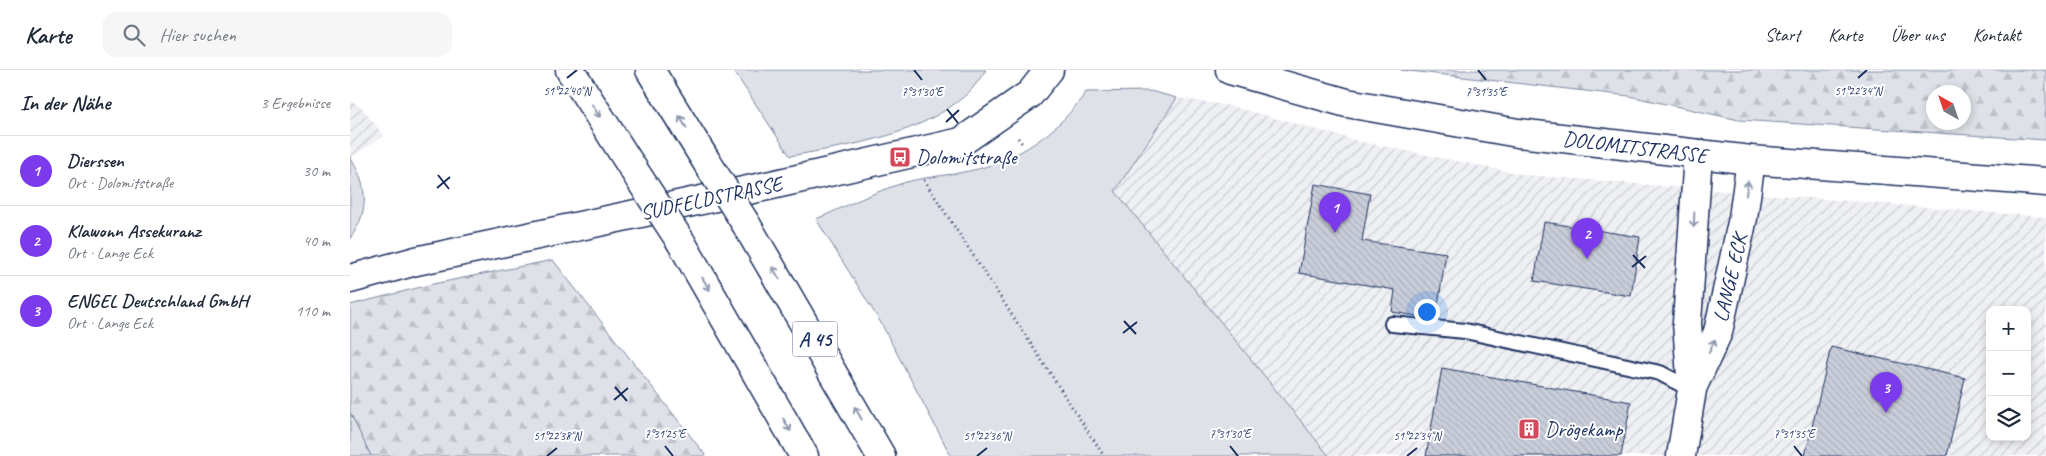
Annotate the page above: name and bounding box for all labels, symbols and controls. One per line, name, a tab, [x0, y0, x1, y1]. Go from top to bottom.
search box	[102, 12, 452, 57]
text: Karte	[25, 20, 72, 50]
icon: search	[120, 21, 148, 49]
text: Hier suchen	[160, 23, 236, 47]
text: Start	[1765, 24, 1800, 46]
text: Karte	[1828, 24, 1863, 46]
text: Über uns	[1891, 24, 1945, 46]
text: Kontakt	[1973, 24, 2021, 46]
text: 51°22'40"N	[543, 83, 592, 99]
text: 51°22'34"N	[1834, 83, 1883, 99]
text: 7°31'30"E	[902, 84, 944, 100]
text: 7°31'35"E	[1466, 84, 1508, 100]
north arrow	[1926, 85, 1971, 130]
text: In der Nähe	[20, 90, 110, 116]
text: 3 Ergebnisse	[261, 93, 330, 113]
one-way arrow	[591, 104, 601, 118]
one-way arrow	[677, 115, 688, 129]
street label: DOLOMITSTRASSE	[1561, 125, 1711, 169]
place label: Dolomitstraße	[916, 144, 1019, 170]
bus stop icon: Dolomitstraße	[888, 145, 912, 169]
text: Dierssen	[67, 149, 124, 173]
text: 1	[32, 161, 40, 181]
text: 30 m	[303, 161, 330, 181]
street label: SUDFELDSTRASSE	[638, 170, 787, 226]
text: Ort · Dolomitstraße	[67, 173, 173, 193]
one-way arrow	[1743, 180, 1753, 196]
pin: 1	[1319, 192, 1351, 233]
one-way arrow	[1689, 212, 1698, 228]
pin: 2	[1571, 218, 1603, 259]
text: Klawonn Assekuranz	[67, 219, 200, 243]
street label: LANGE ECK	[1707, 228, 1754, 324]
text: 2	[32, 231, 40, 251]
text: 40 m	[303, 231, 330, 251]
text: Ort · Lange Eck	[67, 243, 153, 263]
one-way arrow	[770, 267, 780, 281]
one-way arrow	[701, 277, 711, 291]
text: ENGEL Deutschland GmbH	[67, 289, 248, 313]
your location	[1414, 299, 1440, 325]
text: 3	[32, 301, 40, 321]
text: 110 m	[296, 301, 330, 321]
map controls	[1986, 306, 2031, 441]
button: +	[1986, 306, 2031, 351]
text: Ort · Lange Eck	[67, 313, 153, 333]
road number: A 45	[792, 322, 838, 356]
one-way arrow	[1707, 339, 1717, 354]
button: −	[1986, 351, 2031, 396]
pin: 3	[1870, 372, 1902, 413]
button: layers	[1986, 396, 2031, 441]
one-way arrow	[853, 406, 863, 421]
place label: Drögekamp	[1545, 416, 1623, 442]
building icon: Drögekamp	[1517, 417, 1541, 441]
one-way arrow	[782, 418, 792, 432]
text: 7°31'25"E	[645, 426, 687, 442]
text: 7°31'30"E	[1210, 426, 1252, 442]
text: 7°31'35"E	[1774, 426, 1816, 442]
text: 51°22'38"N	[533, 428, 582, 444]
text: 51°22'36"N	[963, 428, 1012, 444]
text: 51°22'34"N	[1393, 428, 1442, 444]

